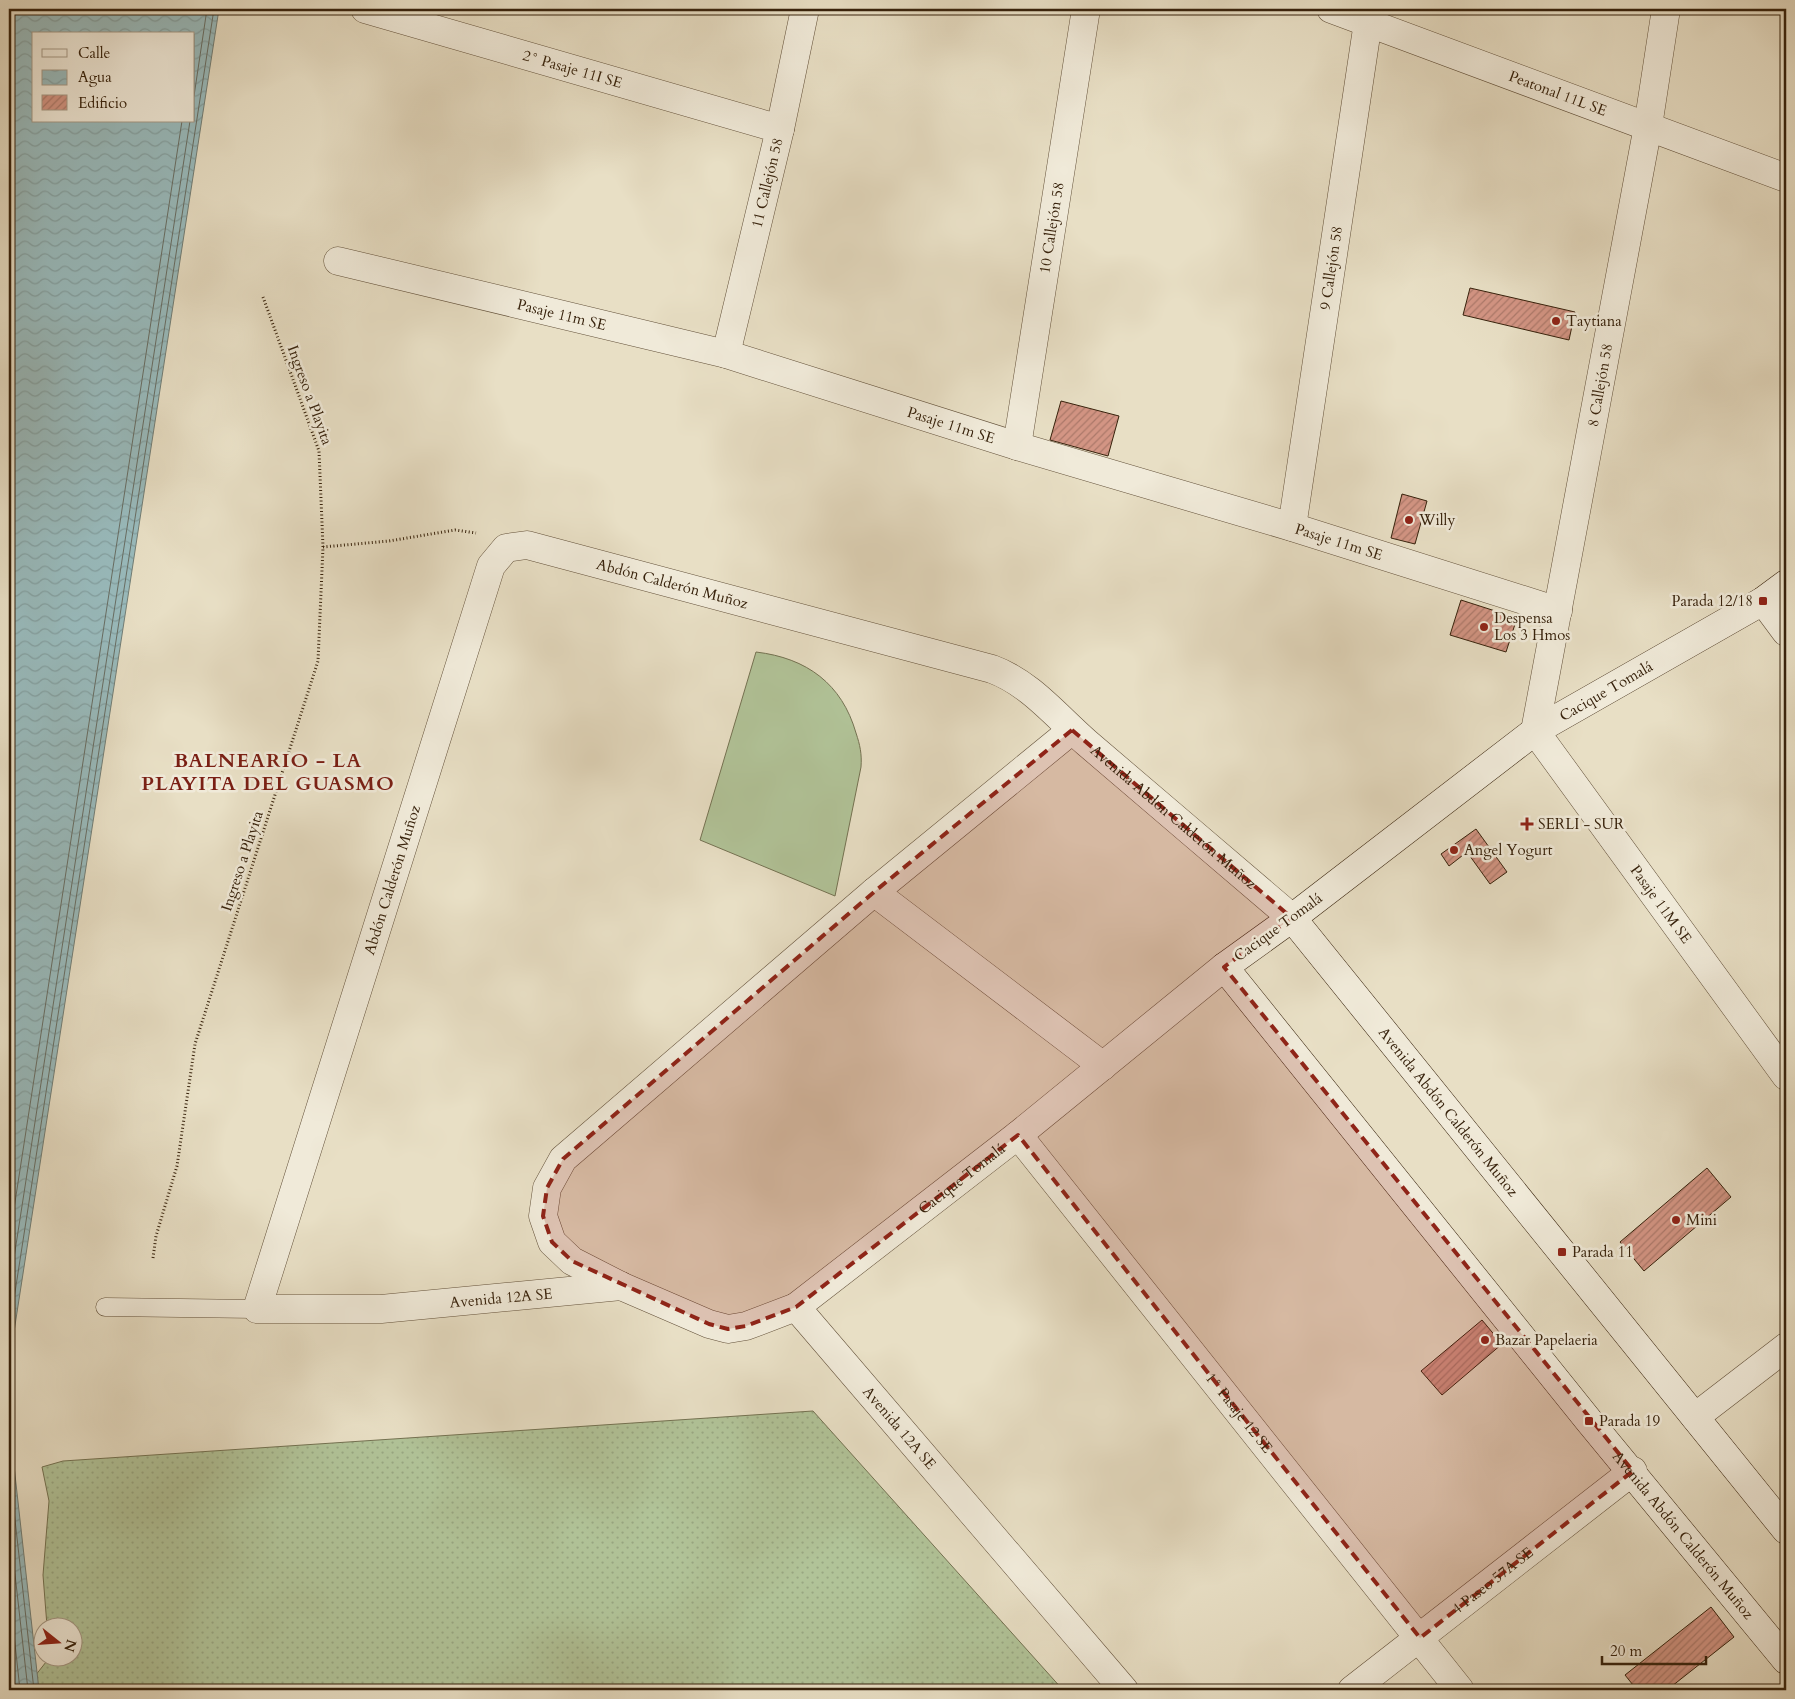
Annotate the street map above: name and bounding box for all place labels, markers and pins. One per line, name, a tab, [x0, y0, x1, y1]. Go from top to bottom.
place label: Taytiana	[1566, 311, 1622, 331]
marker: Taytiana	[1550, 315, 1562, 327]
place label: Willy	[1418, 510, 1455, 530]
marker: Willy	[1403, 514, 1415, 526]
place label: Parada 12/18	[1672, 591, 1753, 611]
marker: Parada 12/18	[1757, 595, 1769, 607]
place label: Despensa Los 3 Hmos	[1494, 608, 1570, 645]
marker: Despensa Los 3 Hmos	[1478, 621, 1490, 633]
place label: SERLI - SUR	[1538, 814, 1625, 834]
marker: SERLI - SUR	[1520, 817, 1534, 831]
place label: Angel Yogurt	[1464, 840, 1553, 860]
marker: Angel Yogurt	[1448, 844, 1460, 856]
place label: Mini	[1686, 1210, 1717, 1230]
marker: Mini	[1670, 1214, 1682, 1226]
place label: Parada 11	[1572, 1242, 1633, 1262]
marker: Parada 11	[1556, 1246, 1568, 1258]
place label: Bazar Papelaeria	[1495, 1330, 1598, 1350]
marker: Bazar Papelaeria	[1479, 1334, 1491, 1346]
place label: Parada 19	[1599, 1411, 1660, 1431]
marker: Parada 19	[1583, 1415, 1595, 1427]

